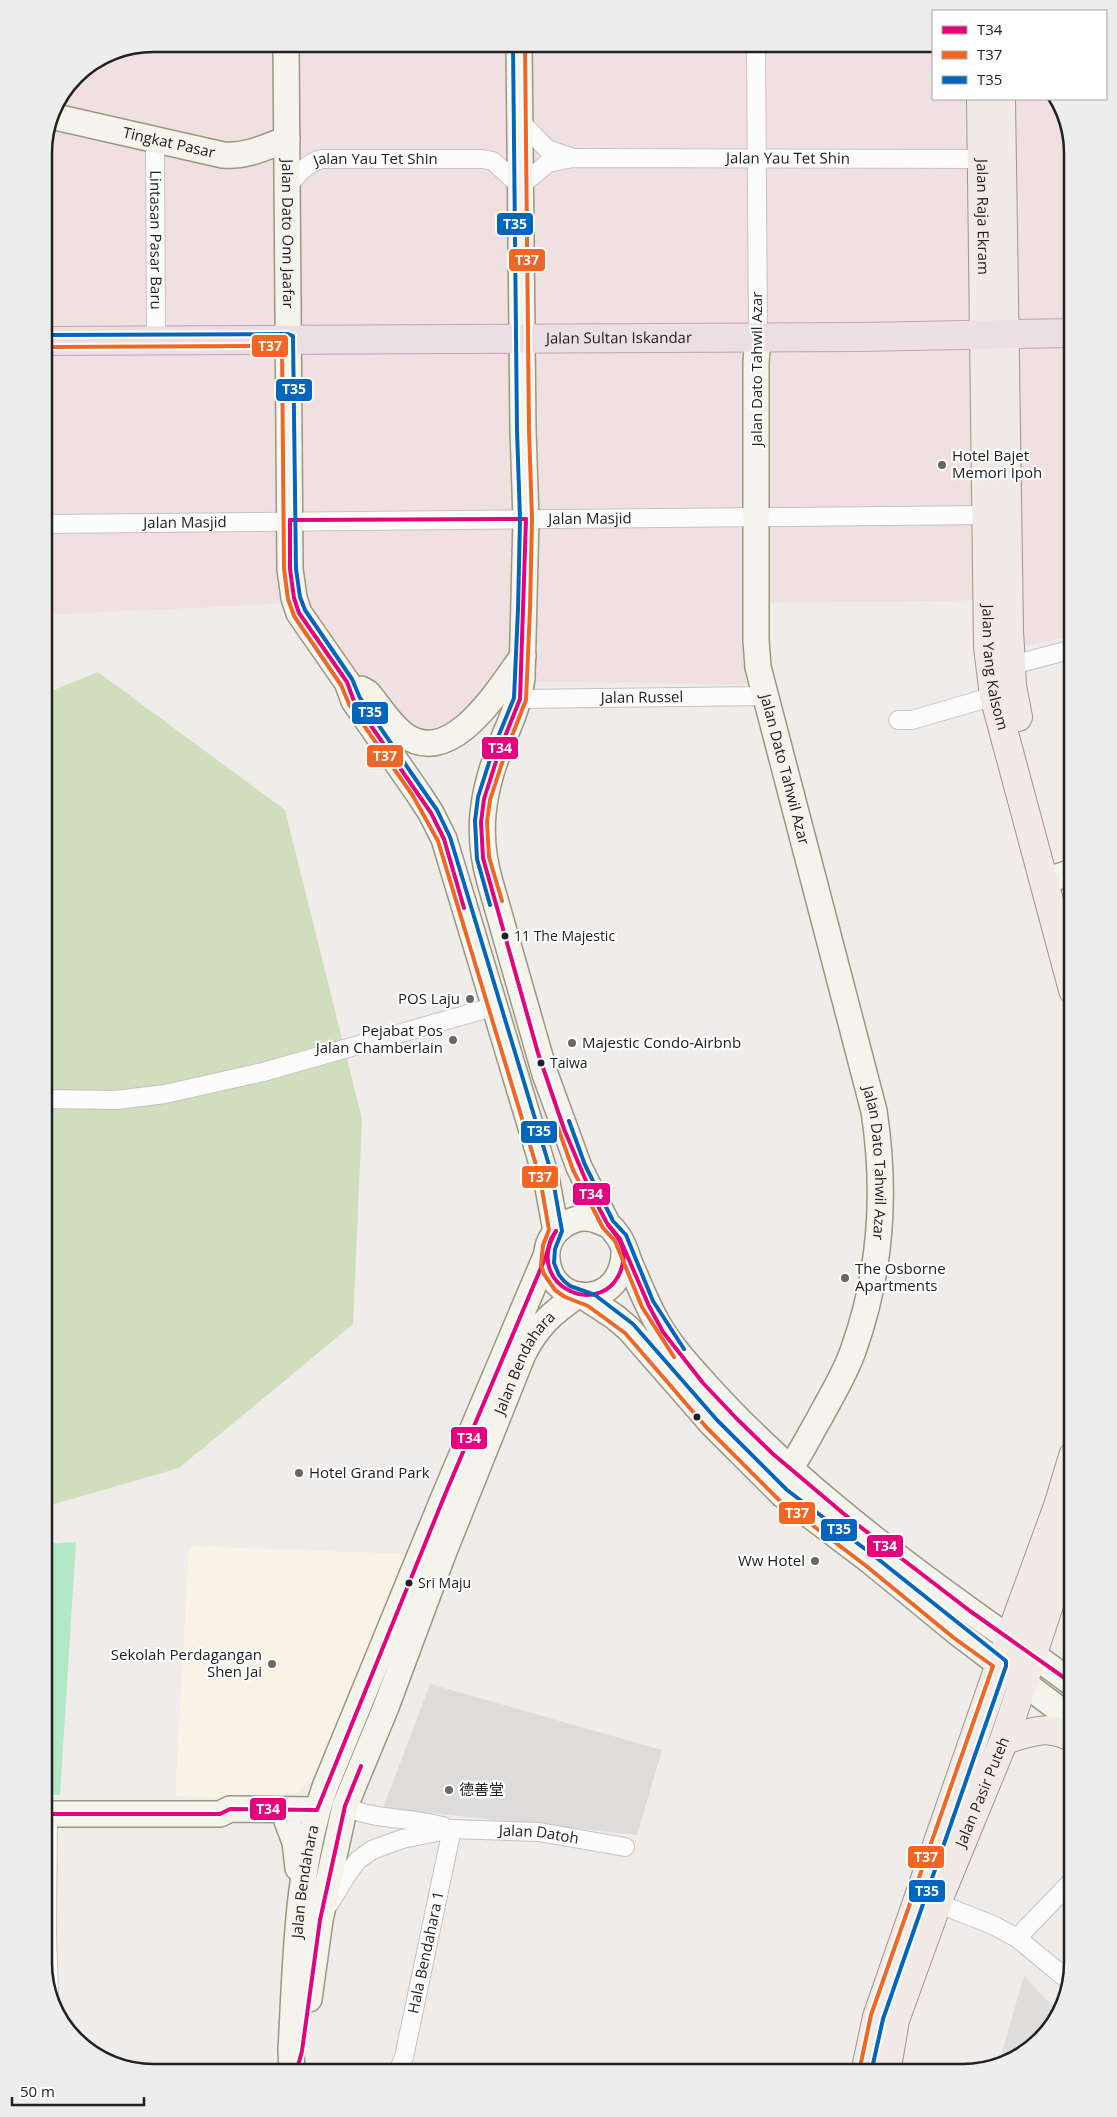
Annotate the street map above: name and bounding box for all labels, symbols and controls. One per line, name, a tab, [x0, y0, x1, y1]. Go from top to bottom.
legend	[932, 10, 1107, 100]
text: T34	[977, 19, 1003, 39]
text: T37	[977, 44, 1002, 64]
text: T35	[977, 69, 1002, 89]
street label: Tingkat Pasar	[121, 122, 217, 162]
street label: Jalan Yau Tet Shin	[308, 147, 438, 171]
street label: Jalan Yau Tet Shin	[724, 147, 850, 168]
street label: Jalan Dato Onn Jaafar	[278, 157, 299, 309]
street label: Jalan Raja Ekram	[973, 157, 994, 275]
street label: Lintasan Pasar Baru	[146, 170, 167, 310]
line badge: T35	[496, 212, 534, 236]
text: T35	[503, 214, 527, 233]
line badge: T37	[508, 248, 546, 272]
text: T37	[515, 250, 539, 269]
street label: Jalan Dato Tahwil Azar	[746, 292, 766, 448]
street label: Jalan Sultan Iskandar	[544, 327, 692, 348]
line badge: T37	[251, 334, 289, 358]
text: T37	[258, 336, 282, 355]
line badge: T35	[275, 378, 313, 402]
text: T35	[282, 379, 306, 398]
place label: Hotel Bajet Memori Ipoh	[952, 445, 1042, 482]
marker: Hotel Bajet Memori Ipoh	[936, 459, 948, 471]
street label: Jalan Masjid	[546, 507, 632, 528]
street label: Jalan Masjid	[141, 511, 227, 532]
street label: Jalan Yang Kalsom	[978, 602, 1014, 732]
street label: Jalan Russel	[599, 686, 683, 707]
street label: Jalan Dato Tahwil Azar	[756, 690, 815, 847]
line badge: T35	[351, 701, 389, 725]
text: T35	[358, 702, 382, 721]
line badge: T34	[481, 736, 519, 760]
text: T34	[488, 738, 512, 757]
line badge: T37	[366, 744, 404, 768]
text: T37	[373, 746, 397, 765]
place label: 11 The Majestic	[514, 926, 615, 945]
marker: 11 The Majestic	[500, 931, 510, 941]
place label: POS Laju	[398, 988, 460, 1008]
marker: POS Laju	[464, 993, 476, 1005]
place label: Pejabat Pos Jalan Chamberlain	[314, 1020, 443, 1057]
place label: Majestic Condo-Airbnb	[582, 1032, 741, 1052]
marker: Pejabat Pos Jalan Chamberlain	[447, 1034, 459, 1046]
marker: Majestic Condo-Airbnb	[566, 1037, 578, 1049]
place label: Taiwa	[550, 1053, 588, 1072]
marker: Taiwa	[536, 1058, 546, 1068]
street label: Jalan Dato Tahwil Azar	[858, 1082, 891, 1241]
line badge: T35	[520, 1120, 558, 1144]
text: T35	[527, 1121, 551, 1140]
line badge: T37	[521, 1165, 559, 1189]
text: T37	[528, 1167, 552, 1186]
line badge: T34	[572, 1182, 611, 1206]
text: T34	[579, 1184, 603, 1203]
place label: The Osborne Apartments	[855, 1258, 946, 1295]
marker: The Osborne Apartments	[839, 1272, 851, 1284]
street label: Jalan Bendahara	[488, 1306, 559, 1419]
unlabelled marker	[692, 1412, 702, 1422]
line badge: T34	[450, 1426, 488, 1450]
text: T34	[457, 1428, 481, 1447]
place label: Hotel Grand Park	[309, 1462, 430, 1482]
marker: Hotel Grand Park	[293, 1467, 305, 1479]
line badge: T37	[778, 1501, 816, 1525]
text: T37	[785, 1503, 809, 1522]
line badge: T35	[820, 1518, 858, 1542]
text: T35	[827, 1519, 851, 1538]
line badge: T34	[866, 1534, 904, 1558]
text: T34	[873, 1536, 897, 1555]
place label: Ww Hotel	[738, 1550, 805, 1570]
marker: Ww Hotel	[809, 1555, 821, 1567]
place label: Sri Maju	[418, 1573, 471, 1592]
marker: Sri Maju	[404, 1578, 414, 1588]
place label: Sekolah Perdagangan Shen Jai	[111, 1644, 262, 1681]
marker: Sekolah Perdagangan Shen Jai	[266, 1658, 278, 1670]
street label: Jalan Pasir Puteh	[949, 1734, 1013, 1852]
place label: 德善堂	[459, 1779, 504, 1799]
marker: 德善堂	[443, 1784, 455, 1796]
line badge: T34	[249, 1797, 287, 1821]
text: T34	[256, 1799, 280, 1818]
street label: Jalan Datoh	[497, 1820, 581, 1848]
street label: Jalan Bendahara	[286, 1823, 323, 1941]
line badge: T37	[907, 1845, 945, 1869]
text: T37	[914, 1847, 938, 1866]
line badge: T35	[908, 1879, 946, 1903]
text: T35	[915, 1881, 939, 1900]
street label: Hala Bendahara 1	[402, 1889, 448, 2015]
scale bar	[12, 2074, 145, 2106]
text: 50 m	[20, 2081, 55, 2101]

